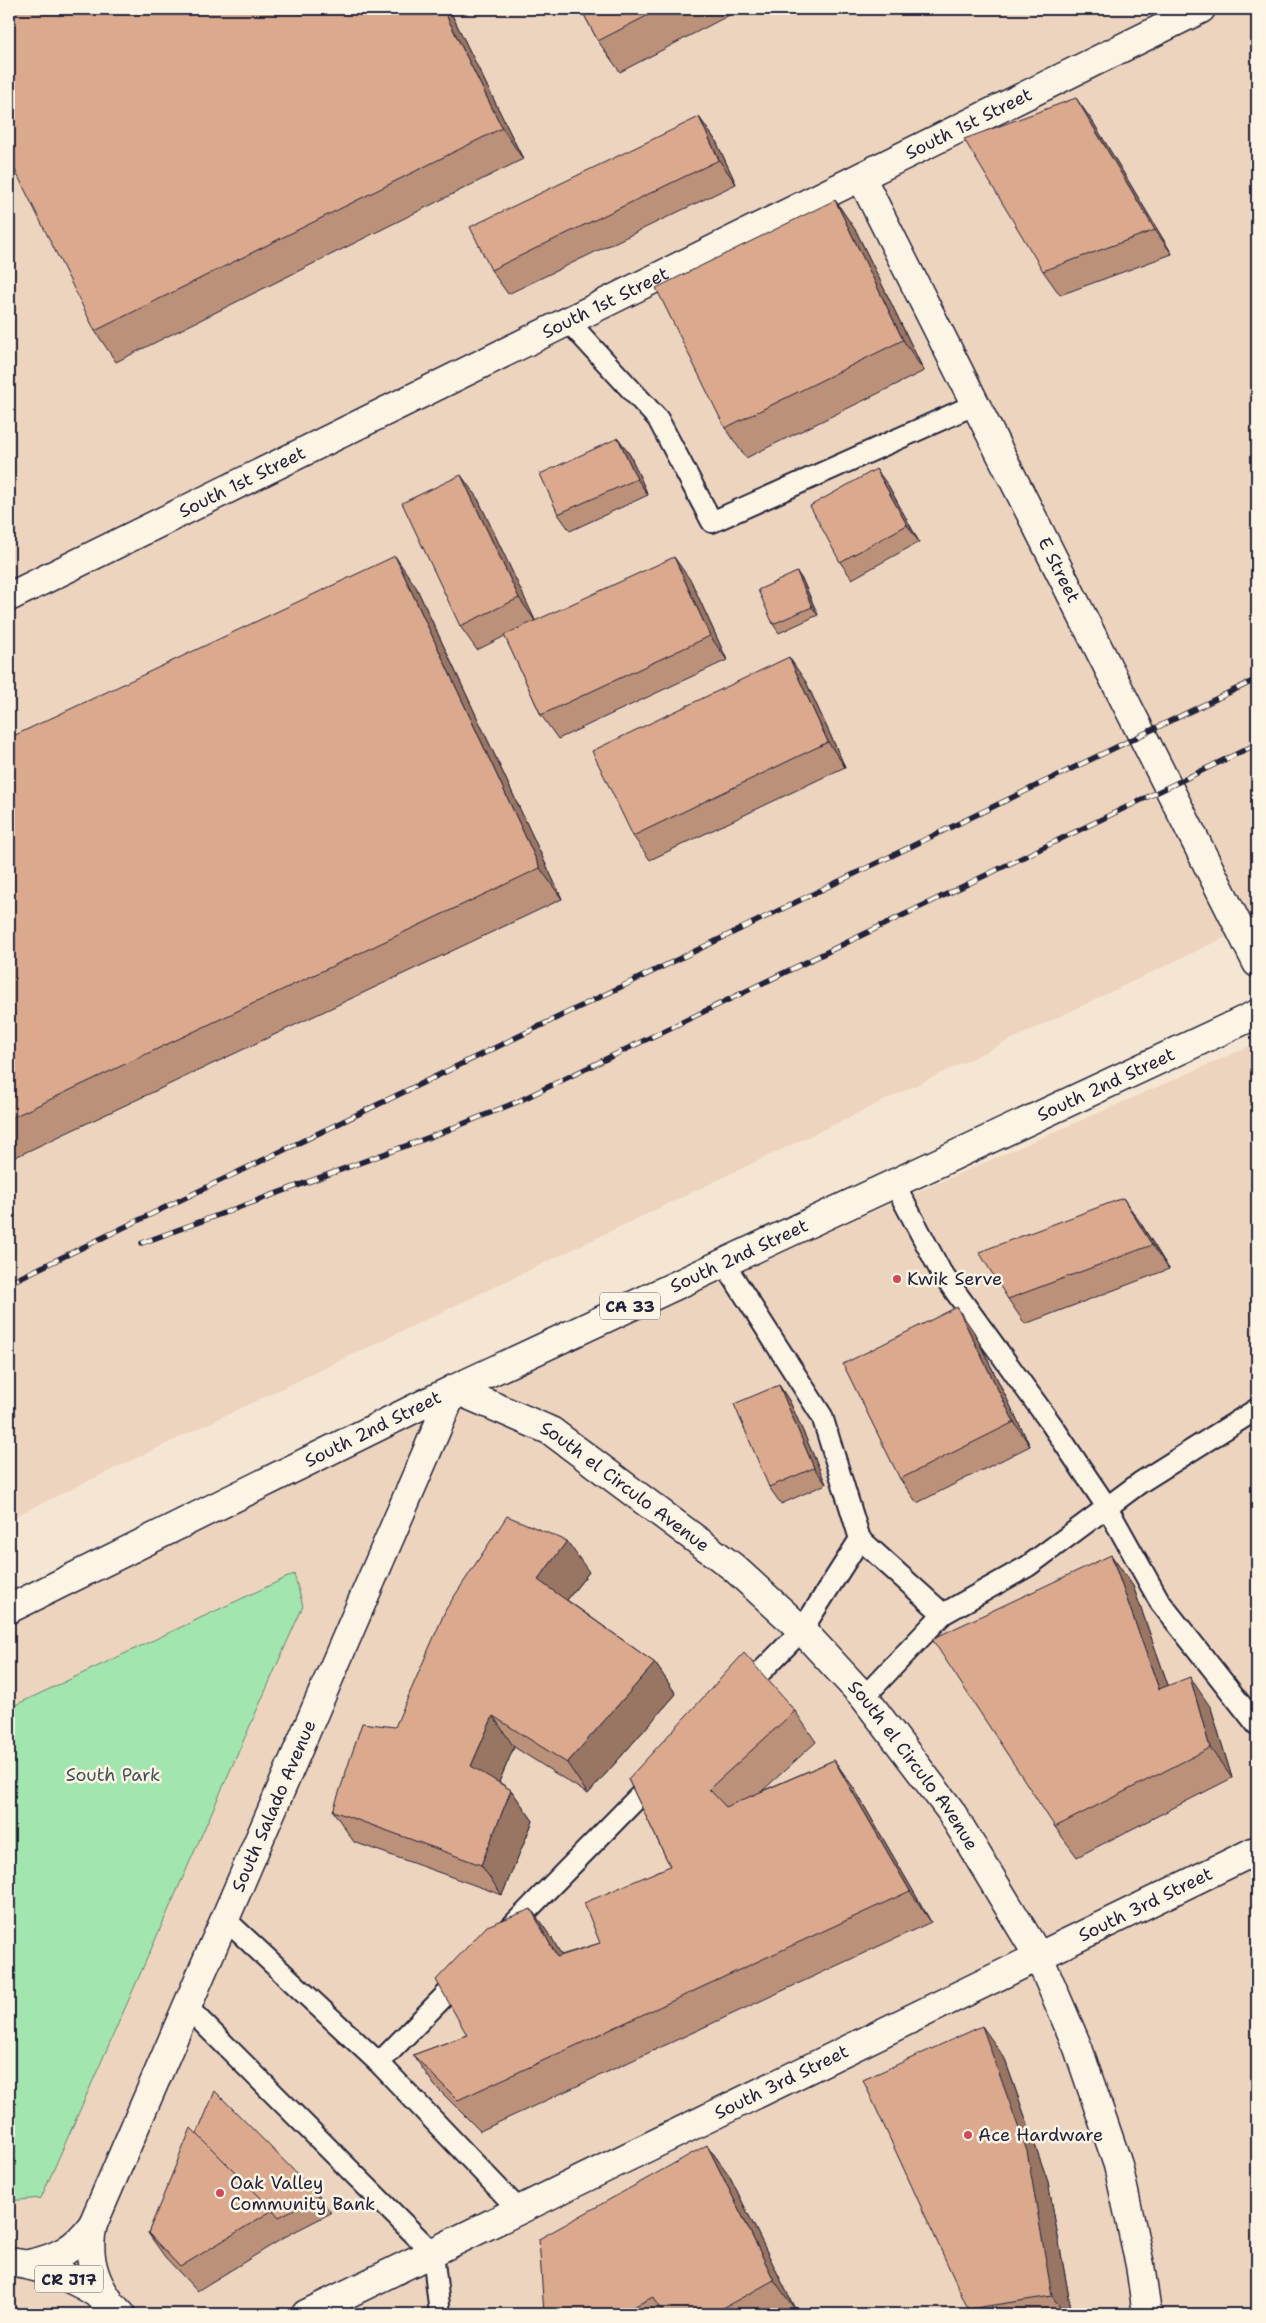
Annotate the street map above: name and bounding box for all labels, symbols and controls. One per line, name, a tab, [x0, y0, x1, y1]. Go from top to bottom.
street label: South 1st Street	[901, 82, 1036, 165]
street label: South 1st Street	[538, 261, 673, 344]
street label: South 1st Street	[175, 441, 310, 523]
street label: E Street	[1032, 533, 1086, 607]
street label: South 2nd Street	[1033, 1042, 1179, 1127]
street label: South 2nd Street	[666, 1213, 812, 1298]
place label: Kwik Serve	[907, 1267, 1002, 1291]
marker: Kwik Serve	[891, 1273, 903, 1285]
road number: CA 33	[600, 1292, 660, 1320]
street label: South 2nd Street	[301, 1385, 445, 1473]
street label: South el Circulo Avenue	[537, 1416, 714, 1557]
street label: South el Circulo Avenue	[843, 1675, 984, 1855]
street label: South Salado Avenue	[226, 1716, 321, 1896]
park label: South Park	[66, 1763, 160, 1787]
street label: South 3rd Street	[1074, 1862, 1217, 1947]
street label: South 3rd Street	[710, 2039, 853, 2125]
place label: Ace Hardware	[978, 2123, 1103, 2147]
marker: Ace Hardware	[962, 2129, 974, 2141]
place label: Oak Valley Community Bank	[230, 2171, 375, 2216]
marker: Oak Valley Community Bank	[214, 2187, 226, 2199]
road number: CR J17	[35, 2266, 103, 2292]

